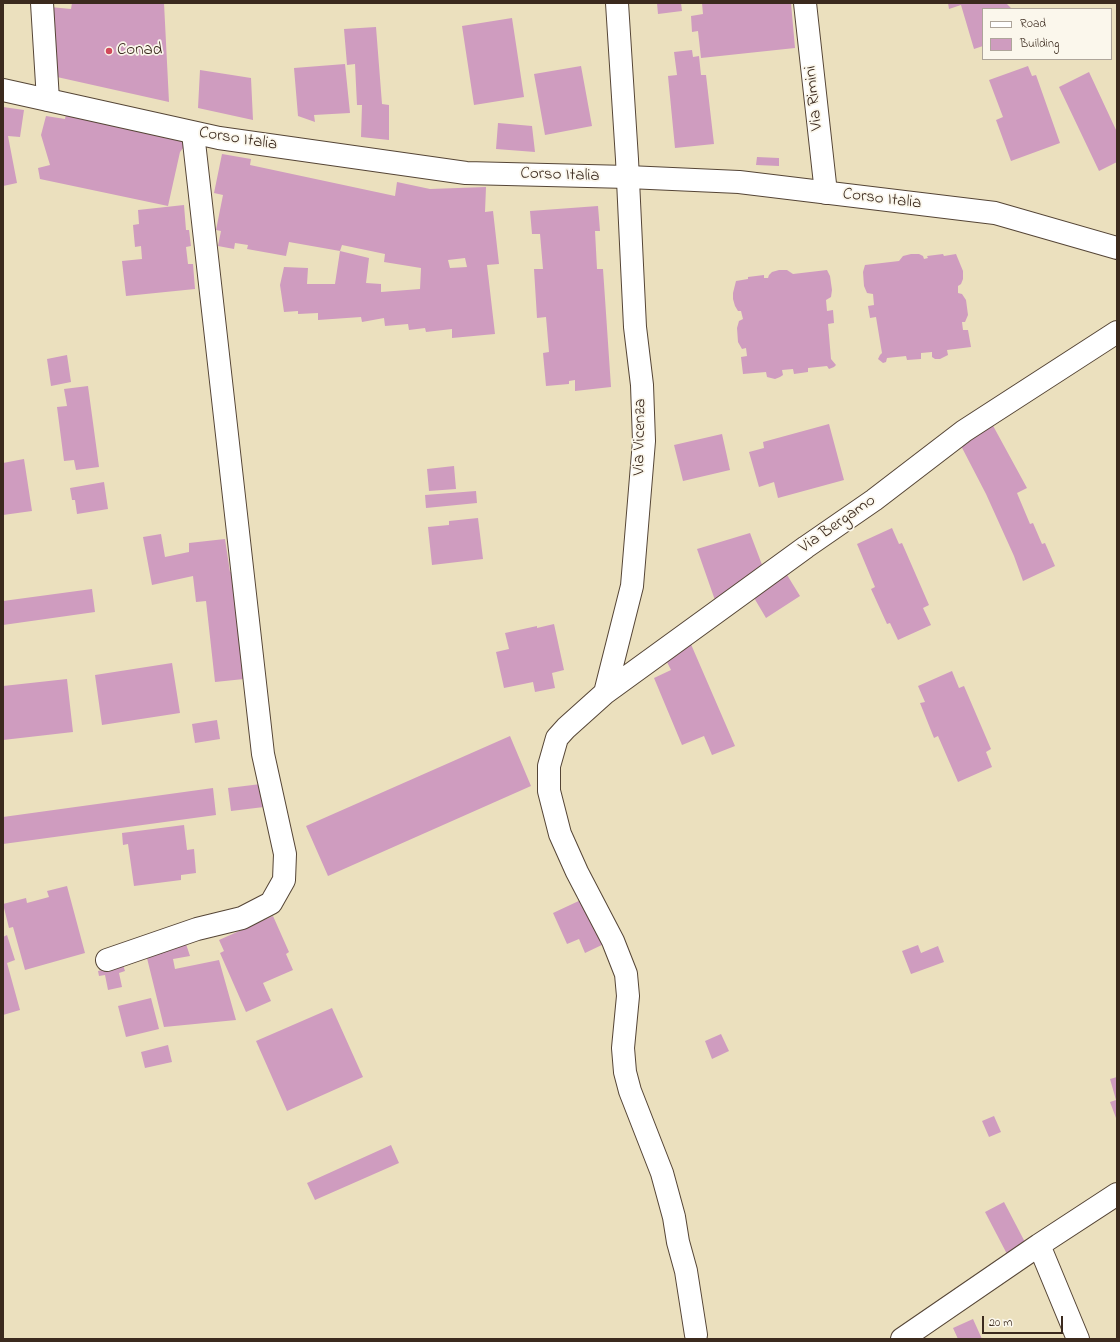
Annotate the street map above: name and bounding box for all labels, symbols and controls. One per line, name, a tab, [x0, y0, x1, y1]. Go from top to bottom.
legend	[982, 8, 1112, 60]
text: Road	[1020, 15, 1046, 33]
text: Building	[1020, 35, 1059, 53]
place label: Conad	[117, 41, 162, 61]
marker: Conad	[104, 46, 114, 56]
street label: Via Rimini	[801, 64, 829, 132]
street label: Corso Italia	[197, 124, 279, 156]
street label: Corso Italia	[520, 164, 600, 188]
street label: Corso Italia	[841, 185, 923, 215]
street label: Via Vicenza	[630, 398, 652, 476]
street label: Via Bergamo	[796, 491, 880, 559]
scale bar	[984, 1308, 1065, 1334]
text: 20 m	[989, 1314, 1012, 1332]

